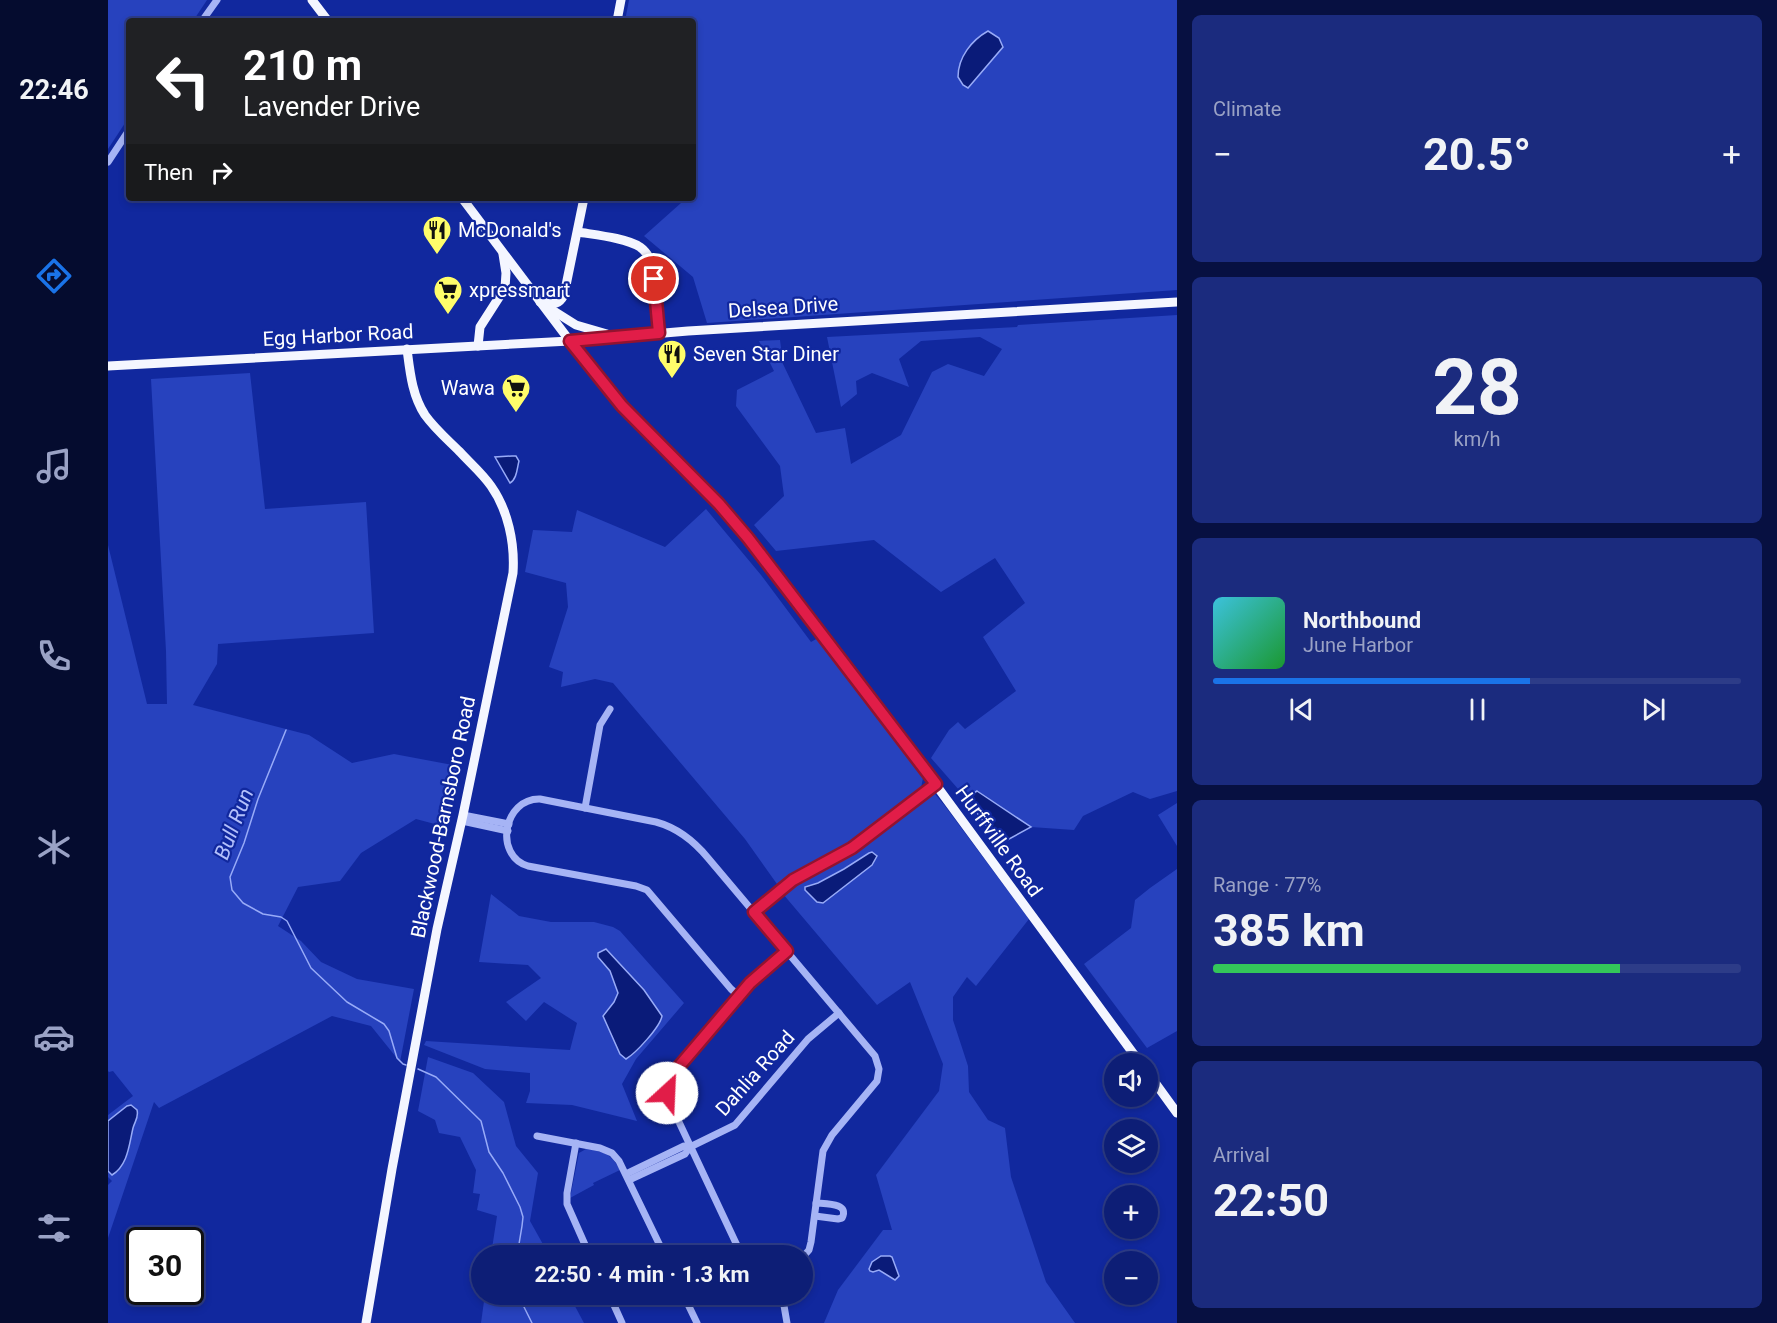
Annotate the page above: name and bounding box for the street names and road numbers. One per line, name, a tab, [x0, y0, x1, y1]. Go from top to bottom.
street label: Delsea Drive	[727, 291, 839, 323]
street label: Egg Harbor Road	[262, 319, 414, 351]
street label: Blackwood-Barnsboro Road	[406, 694, 480, 940]
street label: Hurffville Road	[951, 781, 1047, 901]
street label: Dahlia Road	[710, 1025, 800, 1121]

